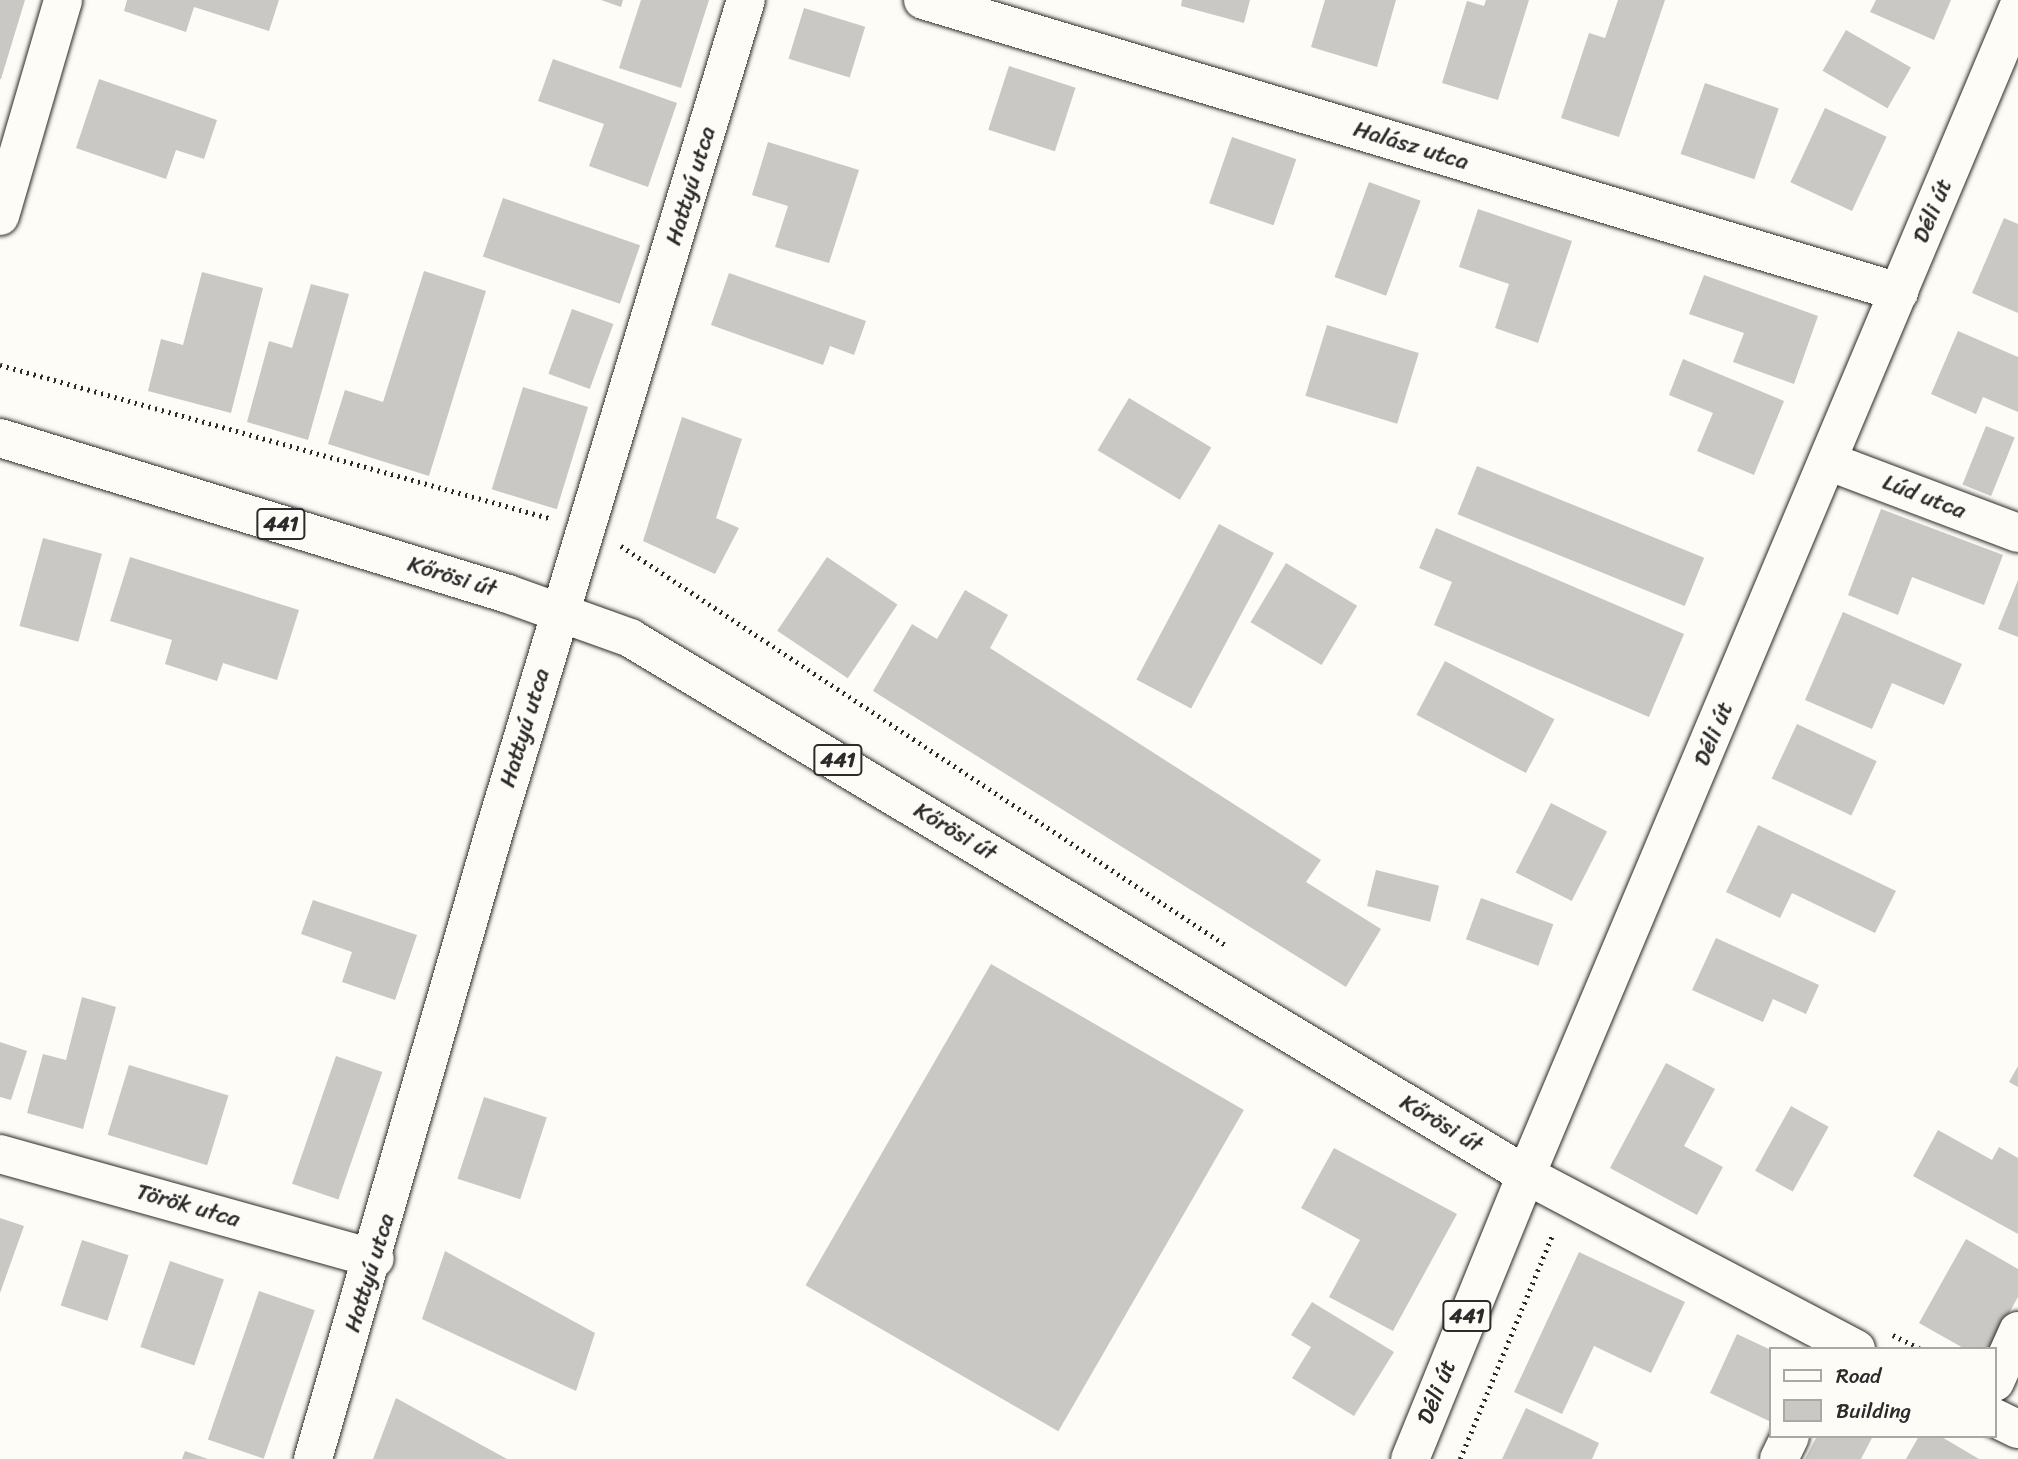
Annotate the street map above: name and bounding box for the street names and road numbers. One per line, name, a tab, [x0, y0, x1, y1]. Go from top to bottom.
street label: Halász utca	[1350, 115, 1472, 177]
street label: Hattyú utca	[660, 123, 722, 249]
street label: Déli út	[1907, 175, 1959, 247]
street label: Lúd utca	[1879, 469, 1969, 525]
road number: 441	[255, 506, 307, 542]
street label: Kőrösi út	[404, 550, 500, 604]
street label: Hattyú utca	[494, 665, 556, 791]
street label: Déli út	[1688, 698, 1740, 770]
road number: 441	[812, 742, 864, 778]
street label: Kőrösi út	[908, 796, 1002, 868]
street label: Kőrösi út	[1394, 1088, 1488, 1160]
street label: Török utca	[133, 1178, 243, 1234]
street label: Hattyú utca	[339, 1210, 401, 1336]
road number: 441	[1441, 1298, 1493, 1334]
street label: Déli út	[1412, 1356, 1462, 1428]

